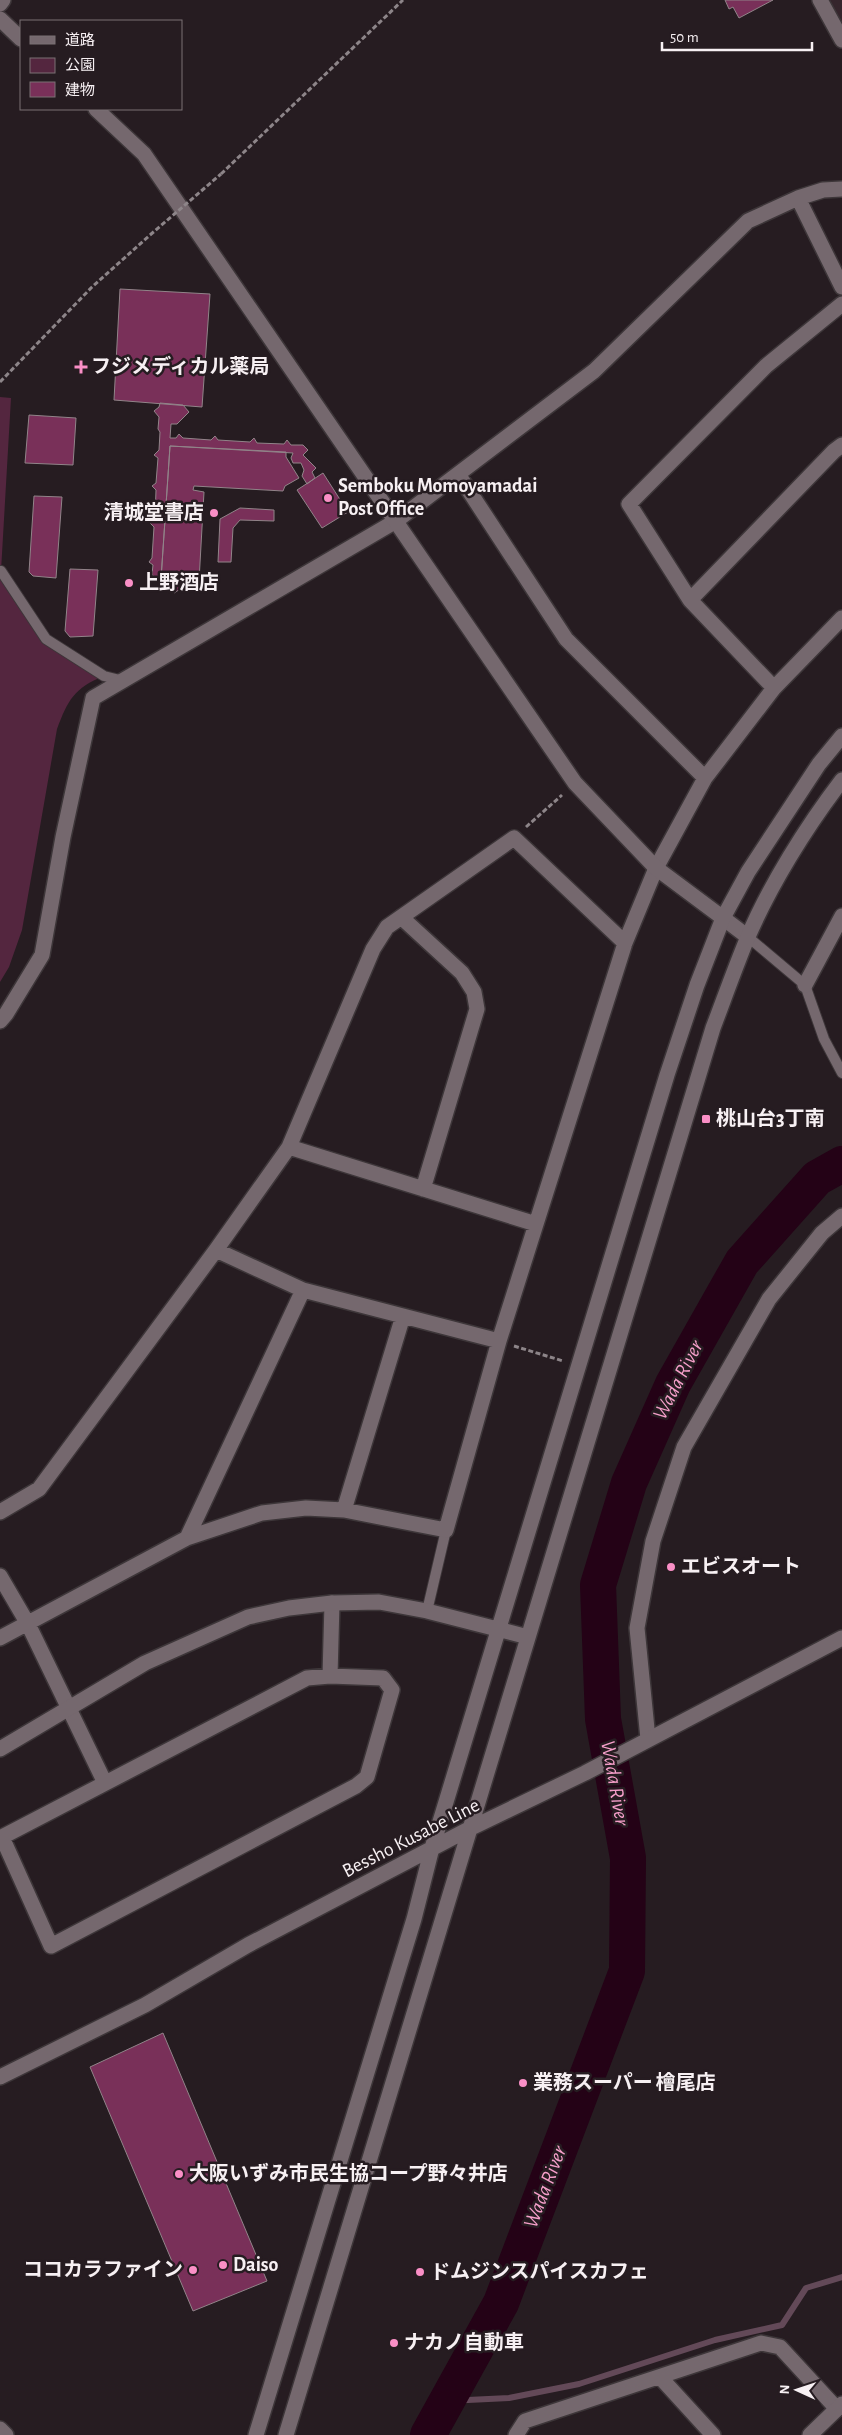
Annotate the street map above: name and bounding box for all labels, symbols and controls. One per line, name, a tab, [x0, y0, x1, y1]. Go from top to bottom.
legend	[20, 20, 182, 110]
scale bar	[662, 20, 812, 52]
text: 50 m	[670, 30, 699, 45]
text: 道路	[65, 32, 95, 48]
text: 公園	[65, 57, 95, 73]
text: 建物	[65, 82, 95, 98]
place label: フジメディカル薬局	[91, 355, 270, 377]
marker: フジメディカル薬局	[75, 361, 87, 373]
place label: Semboku Momoyamadai Post Office	[338, 476, 537, 519]
marker: Semboku Momoyamadai Post Office	[322, 492, 334, 504]
place label: 清城堂書店	[104, 501, 204, 523]
marker: 清城堂書店	[208, 507, 220, 519]
place label: 上野酒店	[139, 572, 219, 593]
marker: 上野酒店	[123, 577, 135, 589]
place label: 桃山台3丁南	[716, 1108, 825, 1129]
marker: 桃山台3丁南	[700, 1113, 712, 1125]
water label: Wada River	[649, 1336, 707, 1423]
place label: エビスオート	[681, 1555, 801, 1577]
marker: エビスオート	[665, 1561, 677, 1573]
water label: Wada River	[597, 1739, 633, 1828]
street label: Bessho Kusabe Line	[339, 1795, 483, 1881]
place label: 業務スーパー 檜尾店	[533, 2072, 716, 2093]
marker: 業務スーパー 檜尾店	[517, 2077, 529, 2089]
water label: Wada River	[520, 2142, 571, 2231]
place label: 大阪いずみ市民生協コープ野々井店	[189, 2162, 508, 2184]
marker: 大阪いずみ市民生協コープ野々井店	[173, 2168, 185, 2180]
place label: Daiso	[233, 2255, 279, 2275]
place label: ココカラファイン	[23, 2259, 183, 2280]
marker: Daiso	[217, 2259, 229, 2271]
place label: ドムジンスパイスカフェ	[430, 2261, 649, 2282]
marker: ココカラファイン	[187, 2264, 199, 2276]
marker: ドムジンスパイスカフェ	[414, 2266, 426, 2278]
place label: ナカノ自動車	[404, 2332, 524, 2353]
marker: ナカノ自動車	[388, 2337, 400, 2349]
north arrow	[772, 2365, 822, 2415]
text: N	[778, 2384, 792, 2395]

